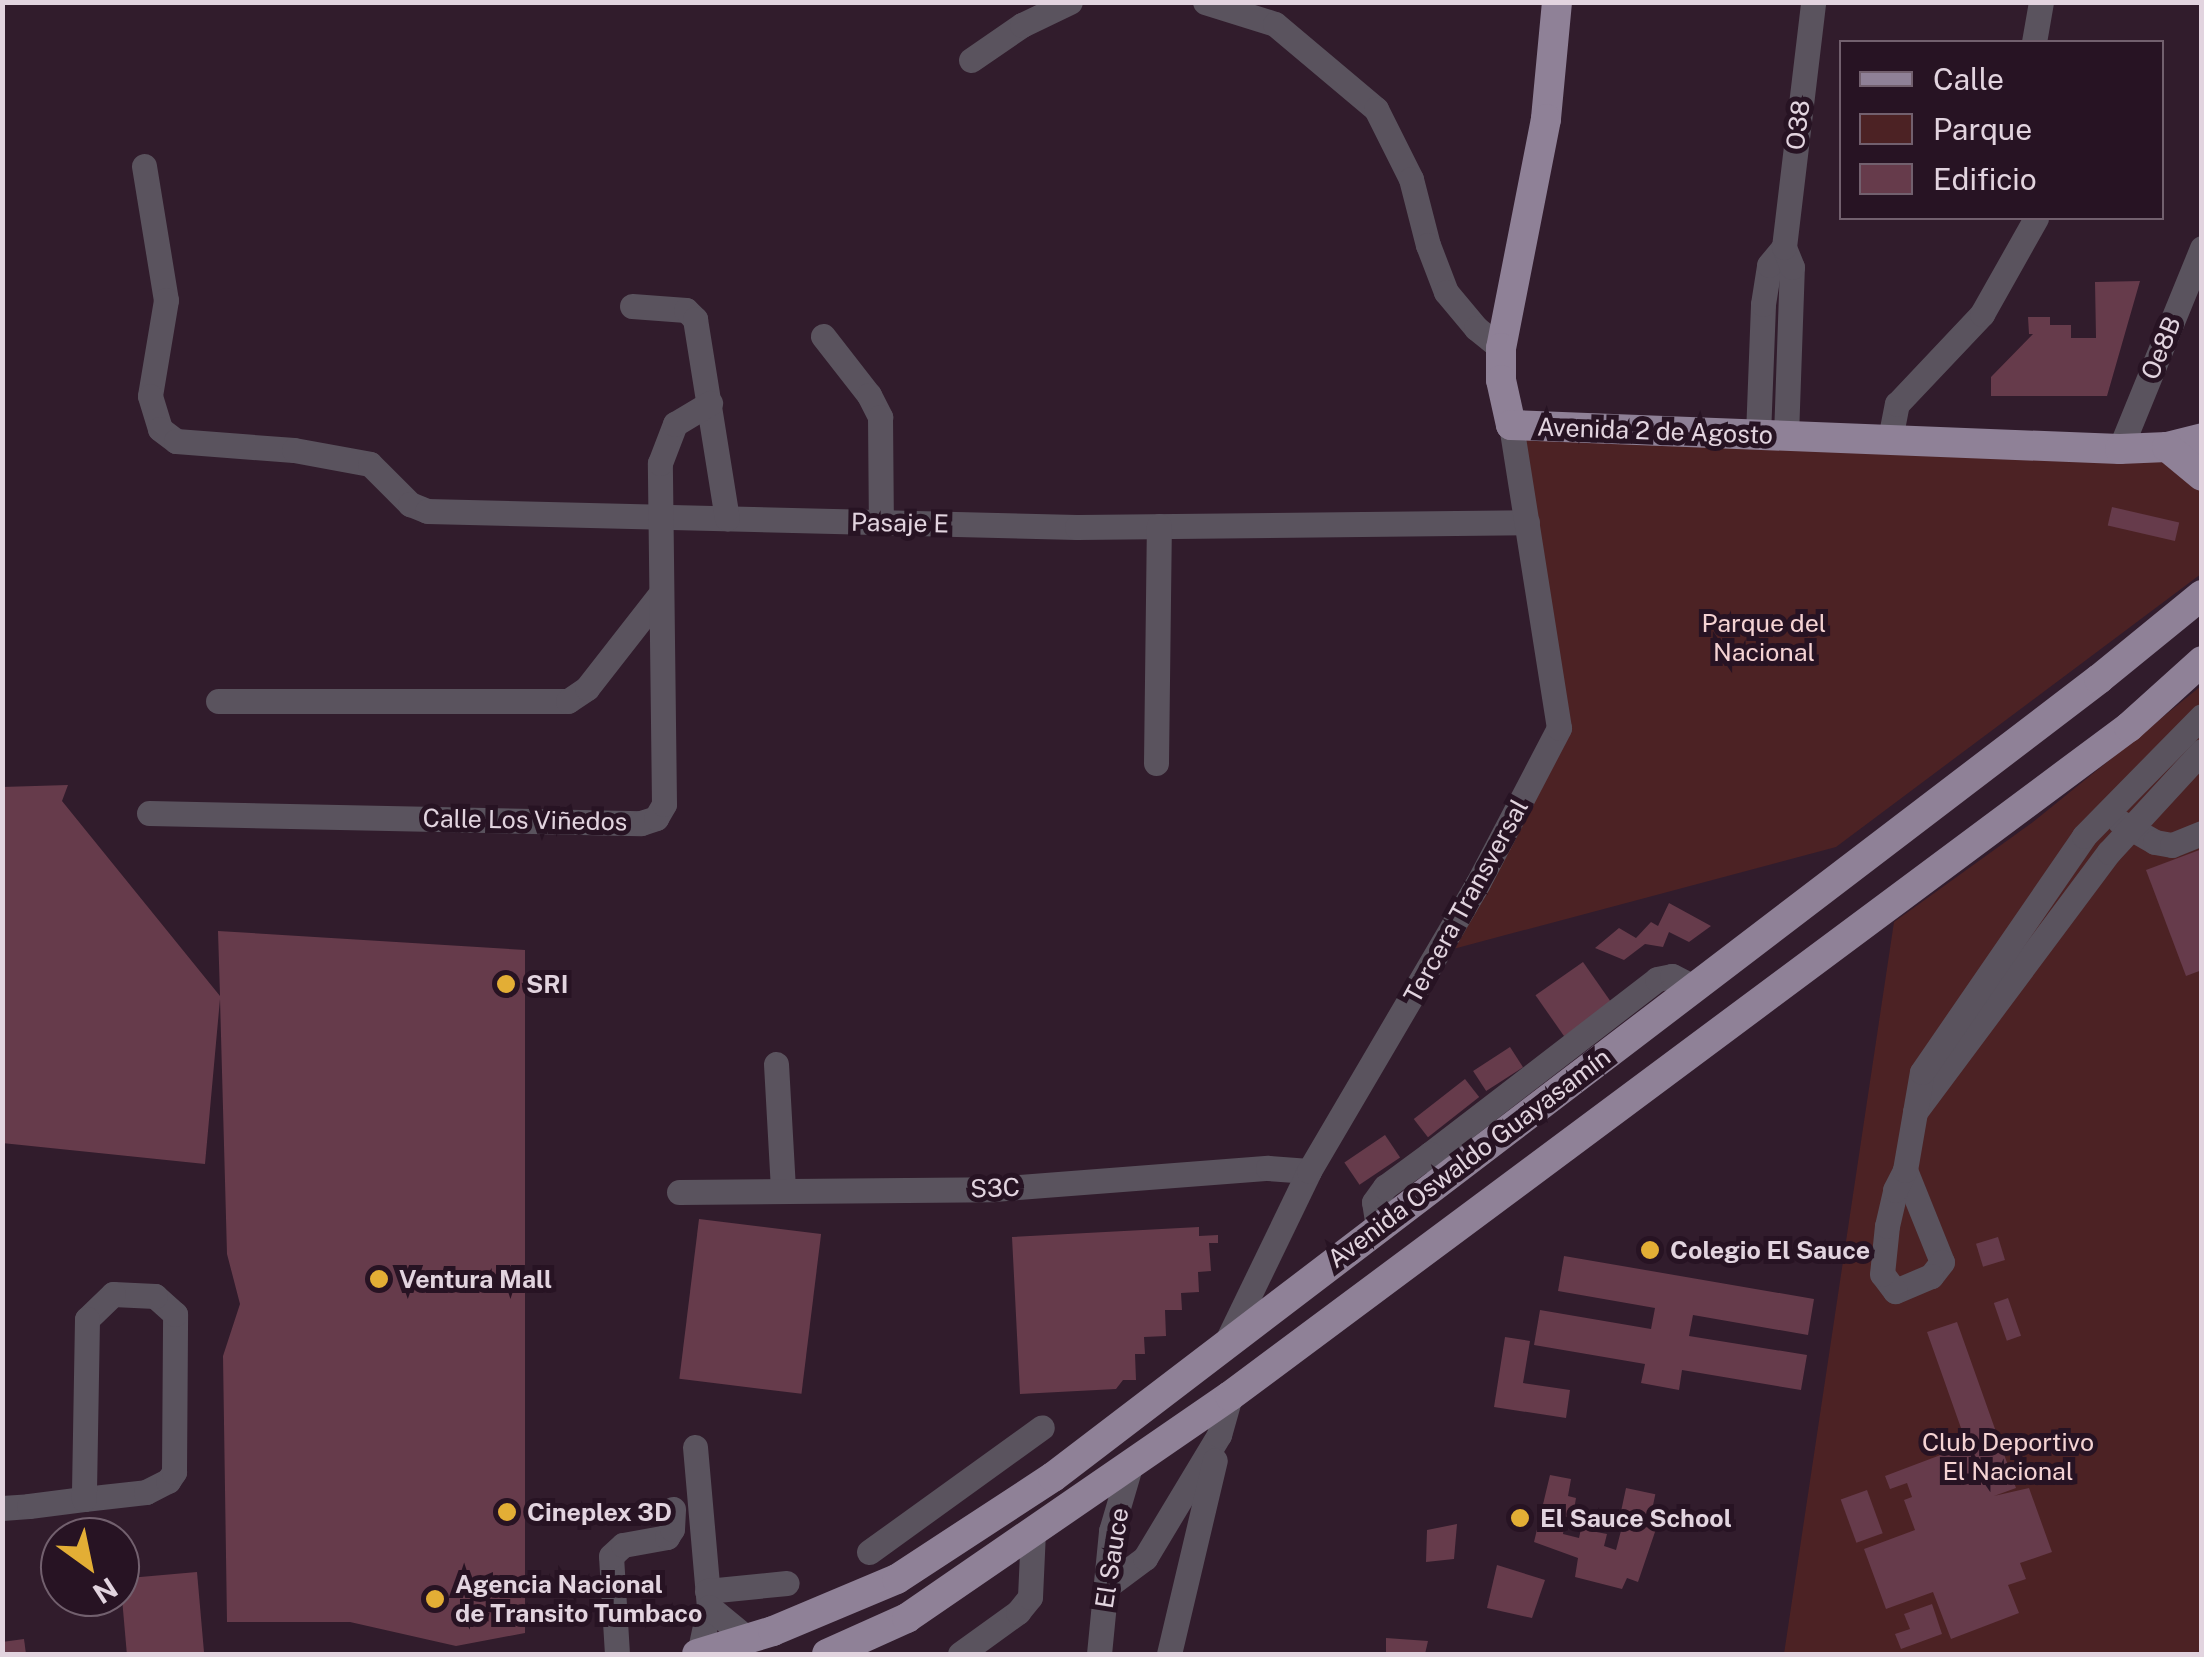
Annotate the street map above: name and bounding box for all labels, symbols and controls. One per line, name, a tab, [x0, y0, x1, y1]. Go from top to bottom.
legend	[1839, 40, 2164, 220]
text: Calle	[1933, 61, 2004, 97]
street label: O38	[1780, 98, 1816, 152]
text: Parque	[1933, 111, 2032, 147]
text: Edificio	[1933, 161, 2037, 197]
street label: Oe8B	[2135, 312, 2187, 384]
street label: Avenida 2 de Agosto	[1536, 412, 1774, 450]
street label: Pasaje E	[851, 507, 949, 539]
park label: Parque del Nacional	[1701, 609, 1827, 668]
street label: Tercera Transversal	[1398, 794, 1534, 1008]
street label: Calle Los Viñedos	[422, 803, 628, 837]
place label: SRI	[526, 969, 568, 999]
marker: SRI	[495, 973, 517, 995]
street label: Avenida Oswaldo Guayasamín	[1322, 1042, 1616, 1274]
street label: S3C	[970, 1172, 1020, 1204]
place label: Colegio El Sauce	[1670, 1235, 1870, 1265]
marker: Colegio El Sauce	[1639, 1239, 1661, 1261]
place label: Ventura Mall	[399, 1264, 552, 1294]
marker: Ventura Mall	[368, 1268, 390, 1290]
park label: Club Deportivo El Nacional	[1922, 1428, 2094, 1487]
place label: Cineplex 3D	[527, 1497, 672, 1527]
marker: Cineplex 3D	[496, 1501, 518, 1523]
place label: El Sauce School	[1540, 1503, 1732, 1533]
street label: El Sauce	[1089, 1506, 1135, 1610]
marker: El Sauce School	[1509, 1507, 1531, 1529]
north arrow	[40, 1517, 140, 1617]
place label: Agencia Nacional de Transito Tumbaco	[455, 1570, 703, 1629]
text: N	[87, 1571, 124, 1611]
marker: Agencia Nacional de Transito Tumbaco	[424, 1588, 446, 1610]

